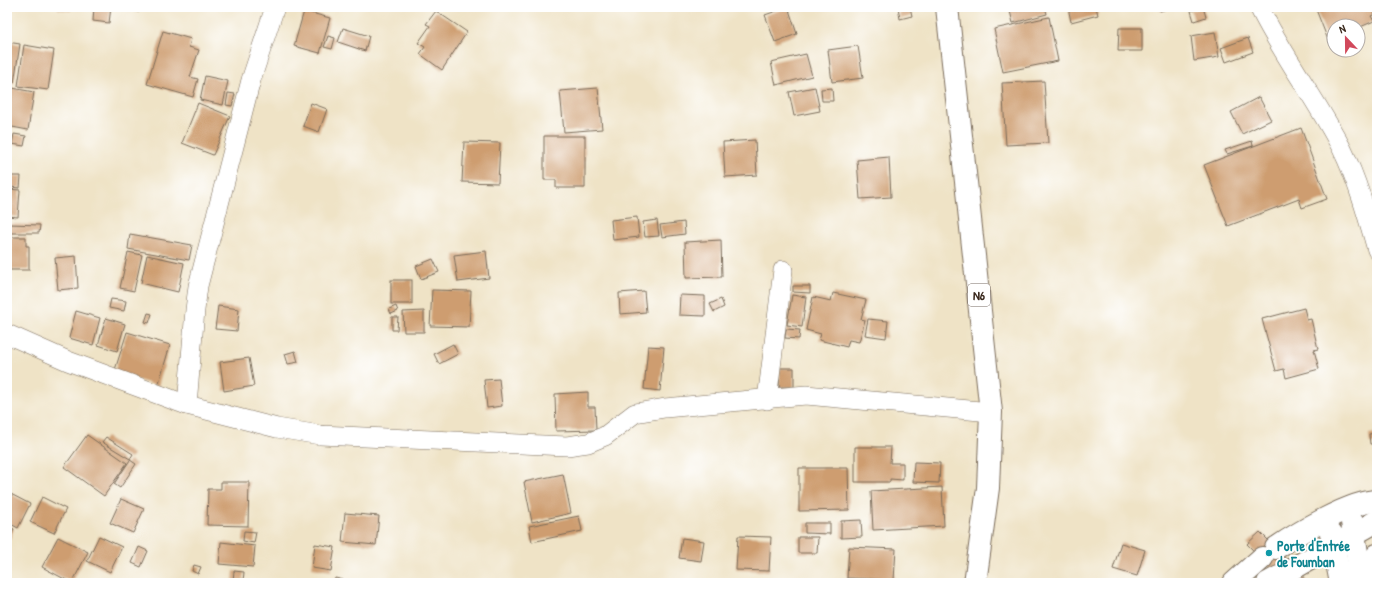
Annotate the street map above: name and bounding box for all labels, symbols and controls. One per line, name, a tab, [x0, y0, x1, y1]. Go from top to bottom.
north arrow	[1326, 18, 1366, 58]
text: N	[1337, 21, 1348, 36]
road number: N6	[968, 284, 990, 306]
place label: Porte d'Entrée de Foumban	[1277, 536, 1350, 571]
marker: Porte d'Entrée de Foumban	[1264, 548, 1274, 558]

